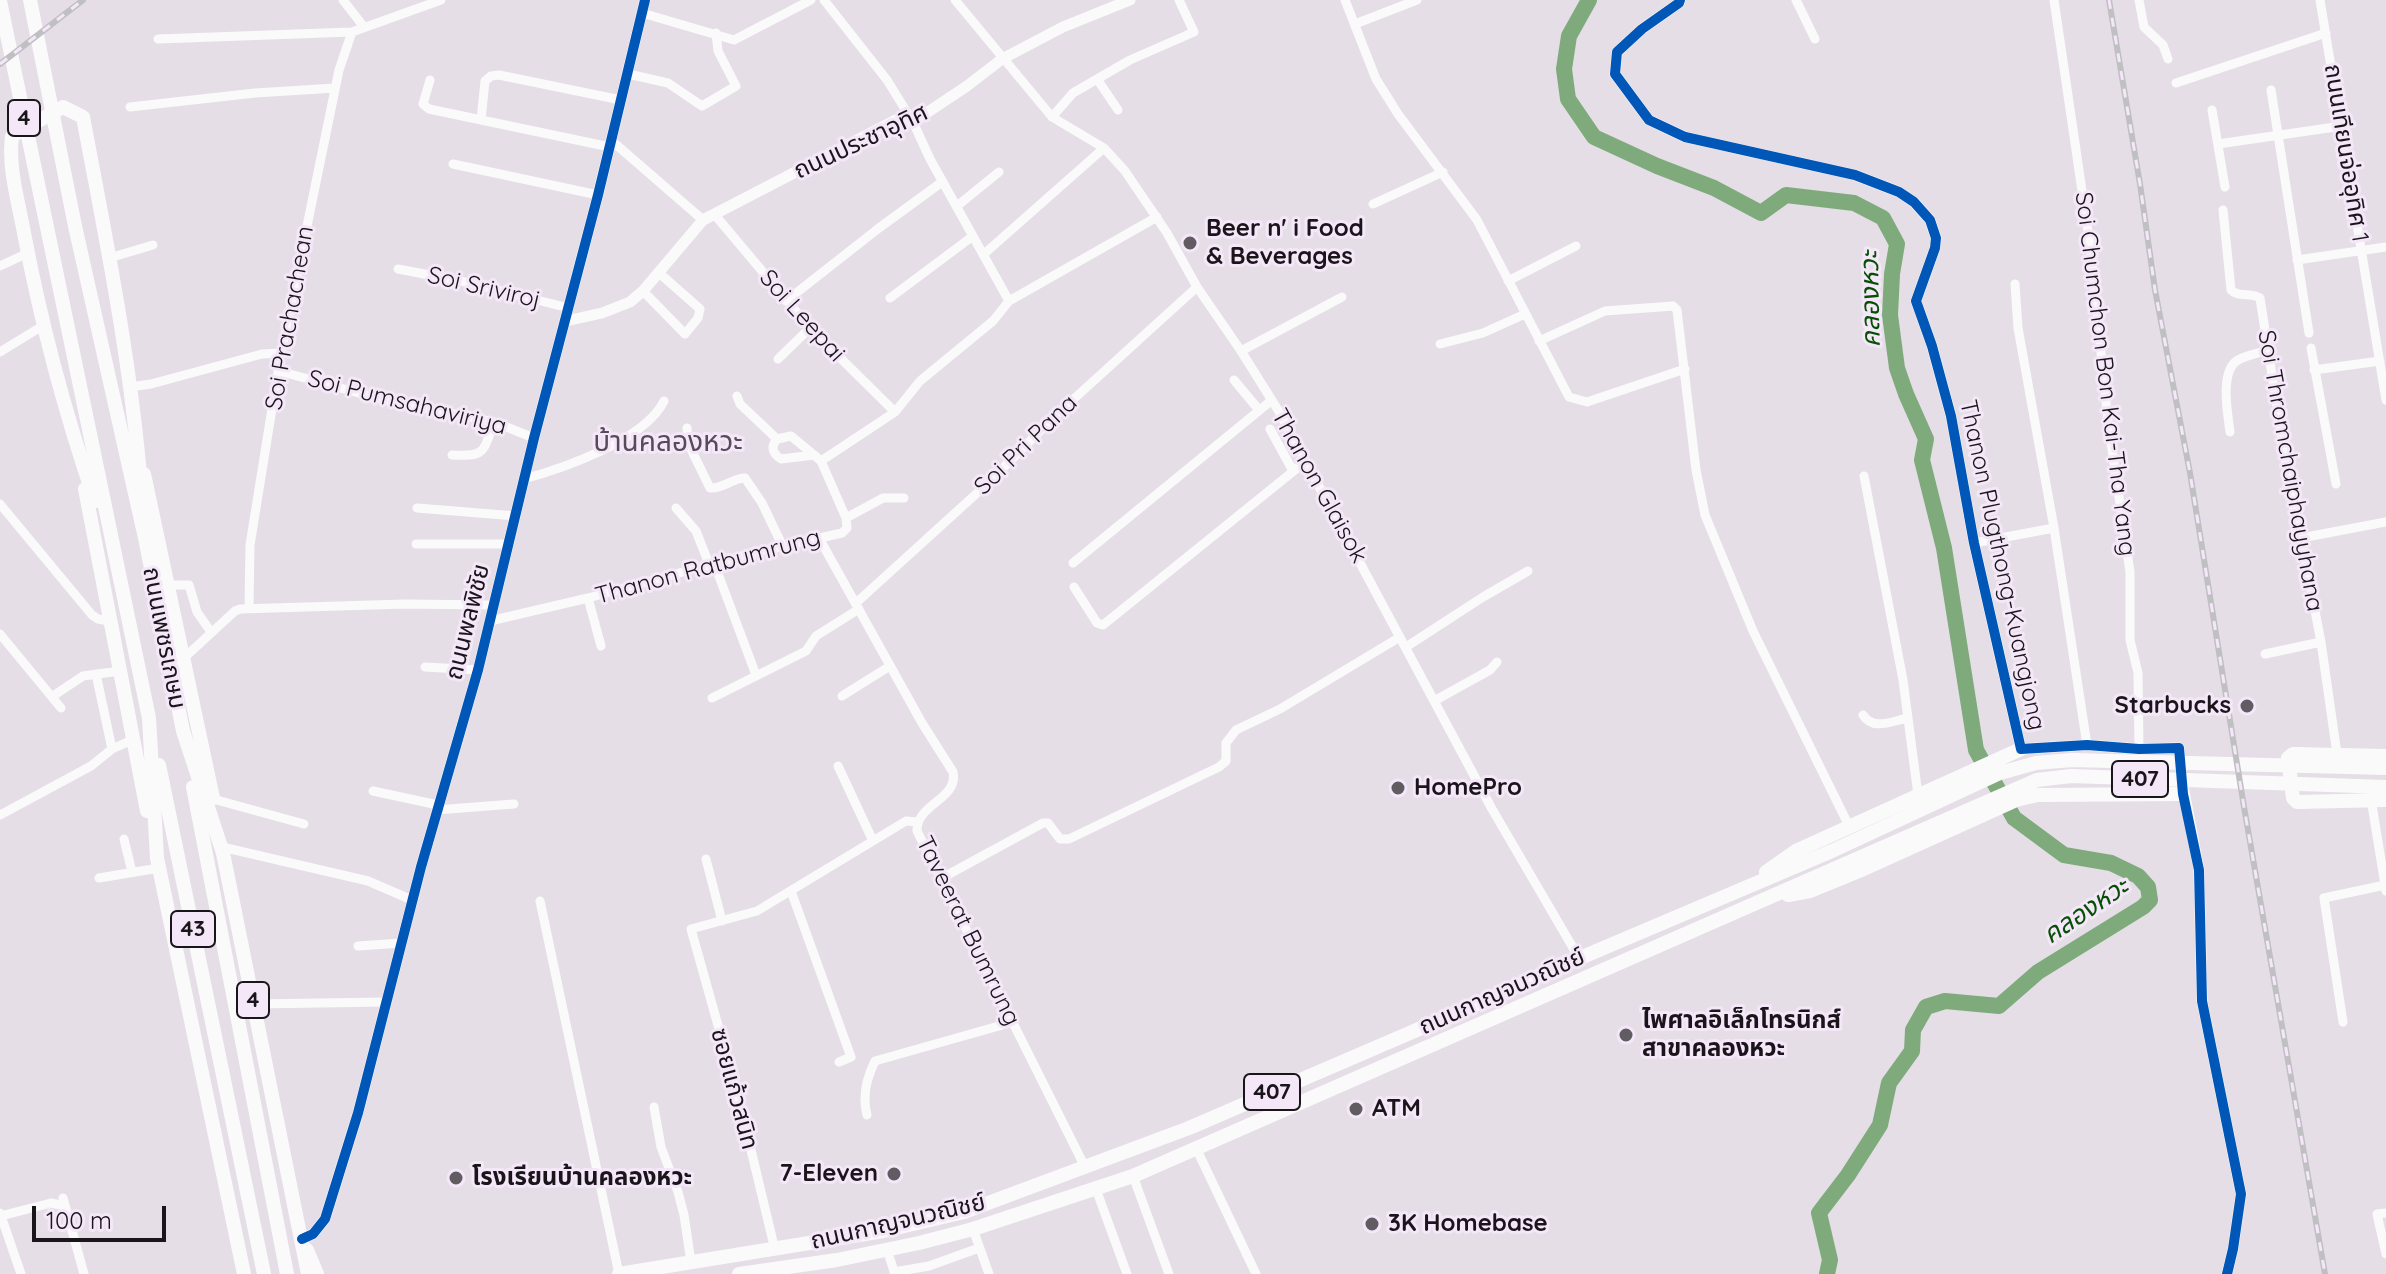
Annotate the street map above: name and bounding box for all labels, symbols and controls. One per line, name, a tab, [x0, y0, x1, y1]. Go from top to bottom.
street label: ถนนเทียนจ่ออุทิศ 1	[2318, 62, 2374, 244]
street label: ถนนประชาอุทิศ	[789, 98, 933, 186]
road number: 4	[8, 100, 40, 136]
street label: Soi Chumchon Bon Kai-Tha Yang	[2068, 190, 2142, 558]
place label: Beer n' i Food & Beverages	[1206, 215, 1364, 271]
street label: Soi Prachachean	[260, 224, 320, 412]
marker: Beer n' i Food & Beverages	[1181, 234, 1199, 252]
water label: คลองหวะ	[1855, 250, 1887, 348]
street label: Soi Sriviroj	[425, 261, 543, 315]
street label: Soi Leepai	[753, 264, 851, 368]
street label: Soi Thromchaiphayyhana	[2251, 328, 2329, 614]
street label: Soi Pumsahaviriya	[305, 364, 509, 442]
street label: Soi Pri Pana	[969, 389, 1083, 501]
street label: Thanon Plugthong-Kuangjong	[1953, 397, 2051, 733]
street label: Thanon Glaisok	[1265, 404, 1373, 568]
district label: บ้านคลองหวะ	[593, 426, 743, 460]
street label: Thanon Ratbumrung	[592, 523, 824, 611]
street label: ถนนพลพิชัย	[440, 561, 496, 683]
street label: ถนนเพชรเกษม	[136, 565, 192, 711]
place label: Starbucks	[2115, 692, 2231, 720]
marker: Starbucks	[2238, 697, 2256, 715]
road number: 407	[2112, 761, 2168, 797]
place label: HomePro	[1414, 774, 1522, 802]
marker: HomePro	[1389, 779, 1407, 797]
street label: Taveerat Bumrung	[910, 832, 1026, 1030]
water label: คลองหวะ	[2037, 871, 2135, 951]
road number: 43	[171, 911, 215, 947]
street label: ถนนกาญจนวณิชย์	[1415, 943, 1589, 1041]
road number: 4	[237, 982, 269, 1018]
place label: ไพศาลอิเล็กโทรนิกส์ สาขาคลองหวะ	[1642, 1007, 1841, 1063]
street label: ซอยแก้วสนิท	[704, 1025, 764, 1153]
marker: ไพศาลอิเล็กโทรนิกส์ สาขาคลองหวะ	[1617, 1026, 1635, 1044]
road number: 407	[1244, 1074, 1300, 1110]
place label: ATM	[1372, 1095, 1421, 1123]
marker: ATM	[1347, 1100, 1365, 1118]
place label: 7-Eleven	[779, 1160, 878, 1188]
place label: โรงเรียนบ้านคลองหวะ	[472, 1164, 692, 1192]
marker: 7-Eleven	[885, 1165, 903, 1183]
marker: โรงเรียนบ้านคลองหวะ	[447, 1169, 465, 1187]
street label: ถนนกาญจนวณิชย์	[808, 1188, 988, 1256]
scale bar	[36, 1190, 170, 1240]
text: 100 m	[46, 1205, 112, 1235]
place label: 3K Homebase	[1388, 1210, 1548, 1238]
marker: 3K Homebase	[1363, 1215, 1381, 1233]

